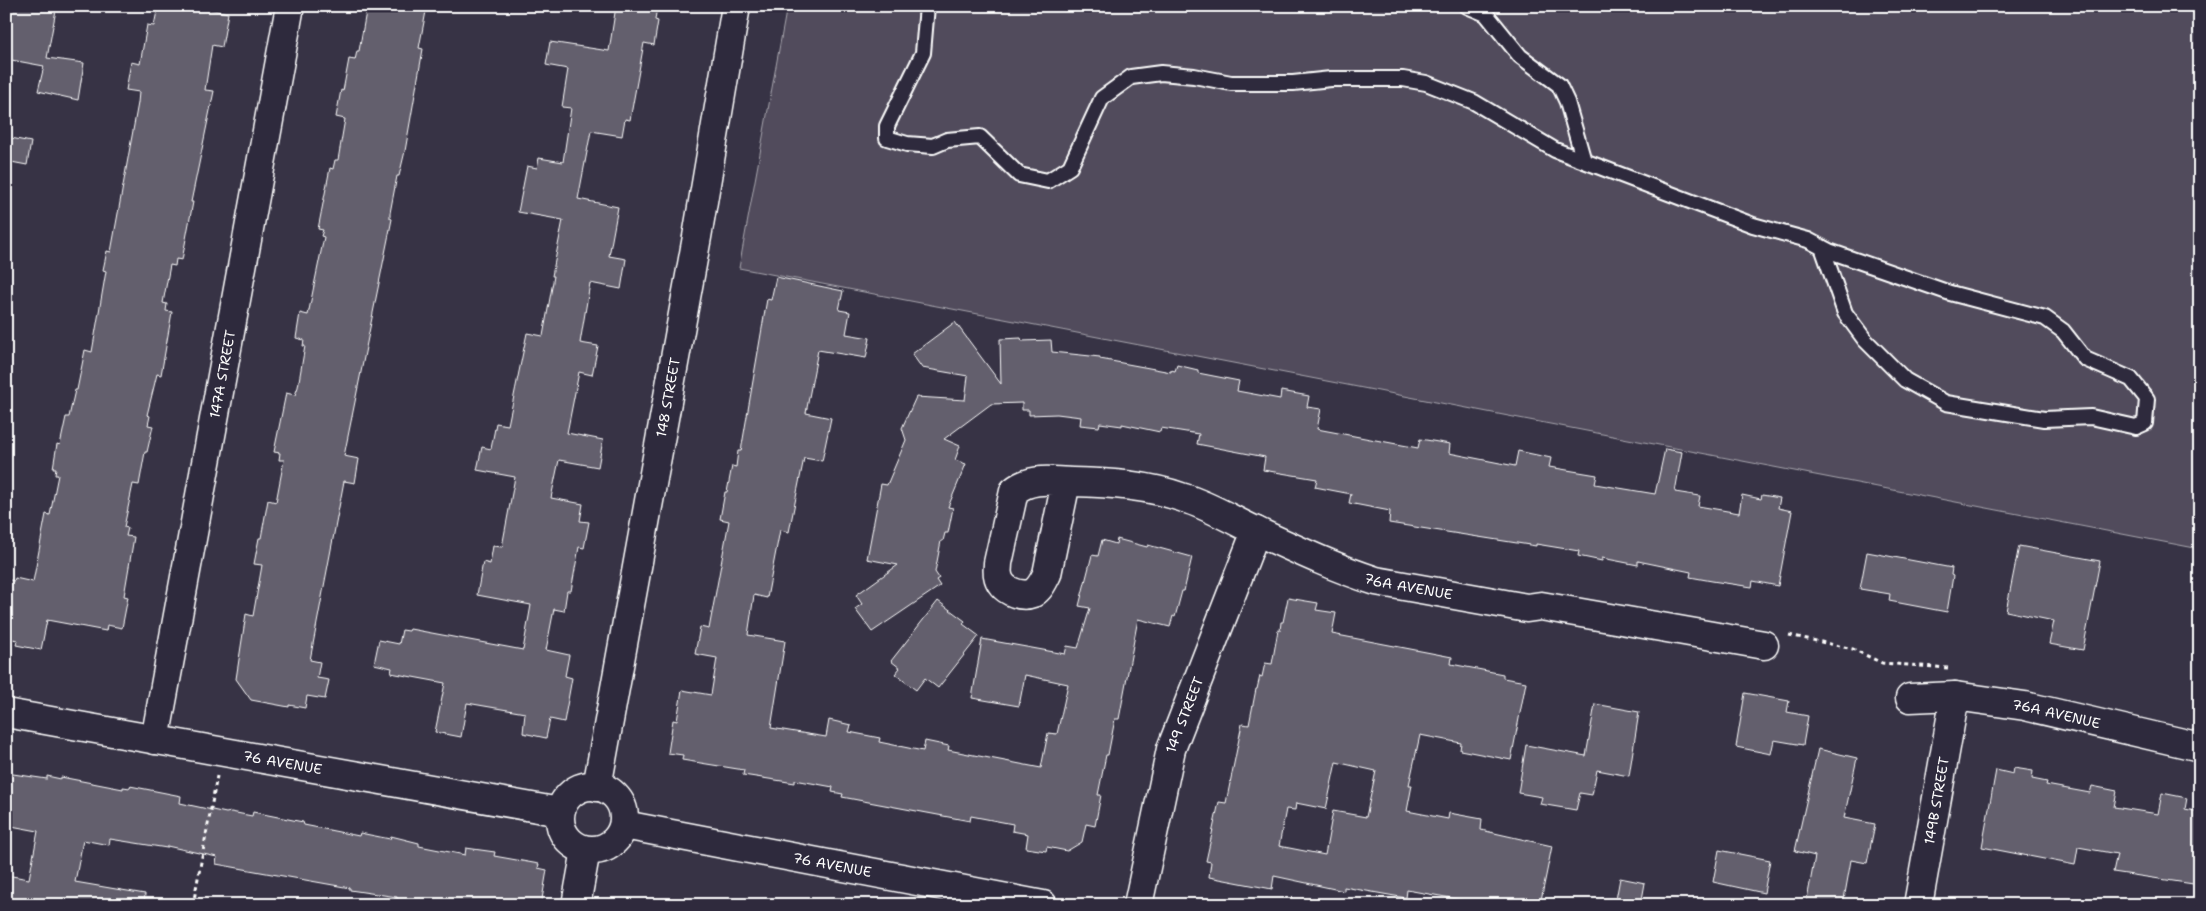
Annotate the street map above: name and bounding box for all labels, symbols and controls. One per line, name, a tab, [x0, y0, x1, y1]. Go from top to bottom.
street label: 147A STREET	[205, 328, 239, 420]
street label: 148 STREET	[652, 356, 684, 439]
street label: 76A AVENUE	[1361, 569, 1454, 604]
street label: 149 STREET	[1161, 674, 1207, 754]
street label: 76A AVENUE	[2011, 695, 2103, 732]
street label: 76 AVENUE	[242, 747, 324, 778]
street label: 149B STREET	[1920, 755, 1953, 846]
street label: 76 AVENUE	[791, 848, 874, 881]

